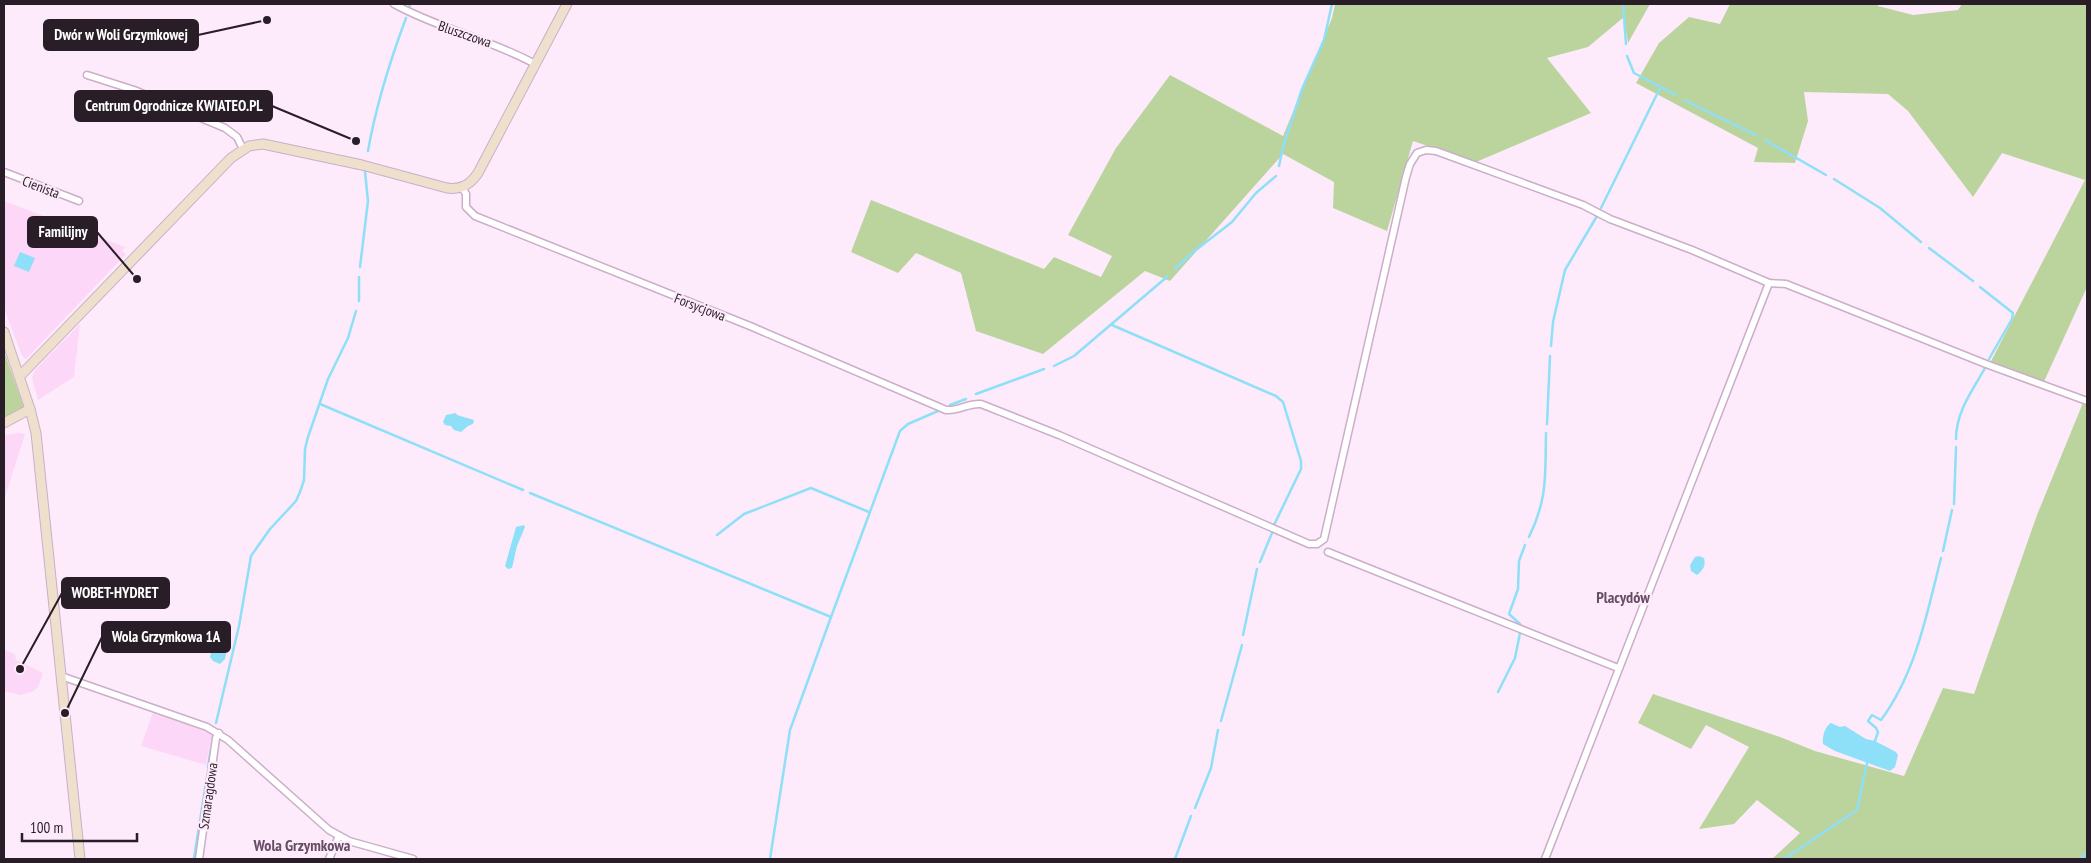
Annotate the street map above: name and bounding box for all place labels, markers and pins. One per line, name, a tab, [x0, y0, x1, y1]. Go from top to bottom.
callout: Dwór w Woli Grzymkowej	[44, 20, 198, 50]
callout: Centrum Ogrodnicze KWIATEO.PL	[75, 91, 272, 121]
callout: Familijny	[28, 217, 97, 247]
callout: WOBET-HYDRET	[62, 578, 169, 608]
callout: Wola Grzymkowa 1A	[102, 622, 230, 652]

